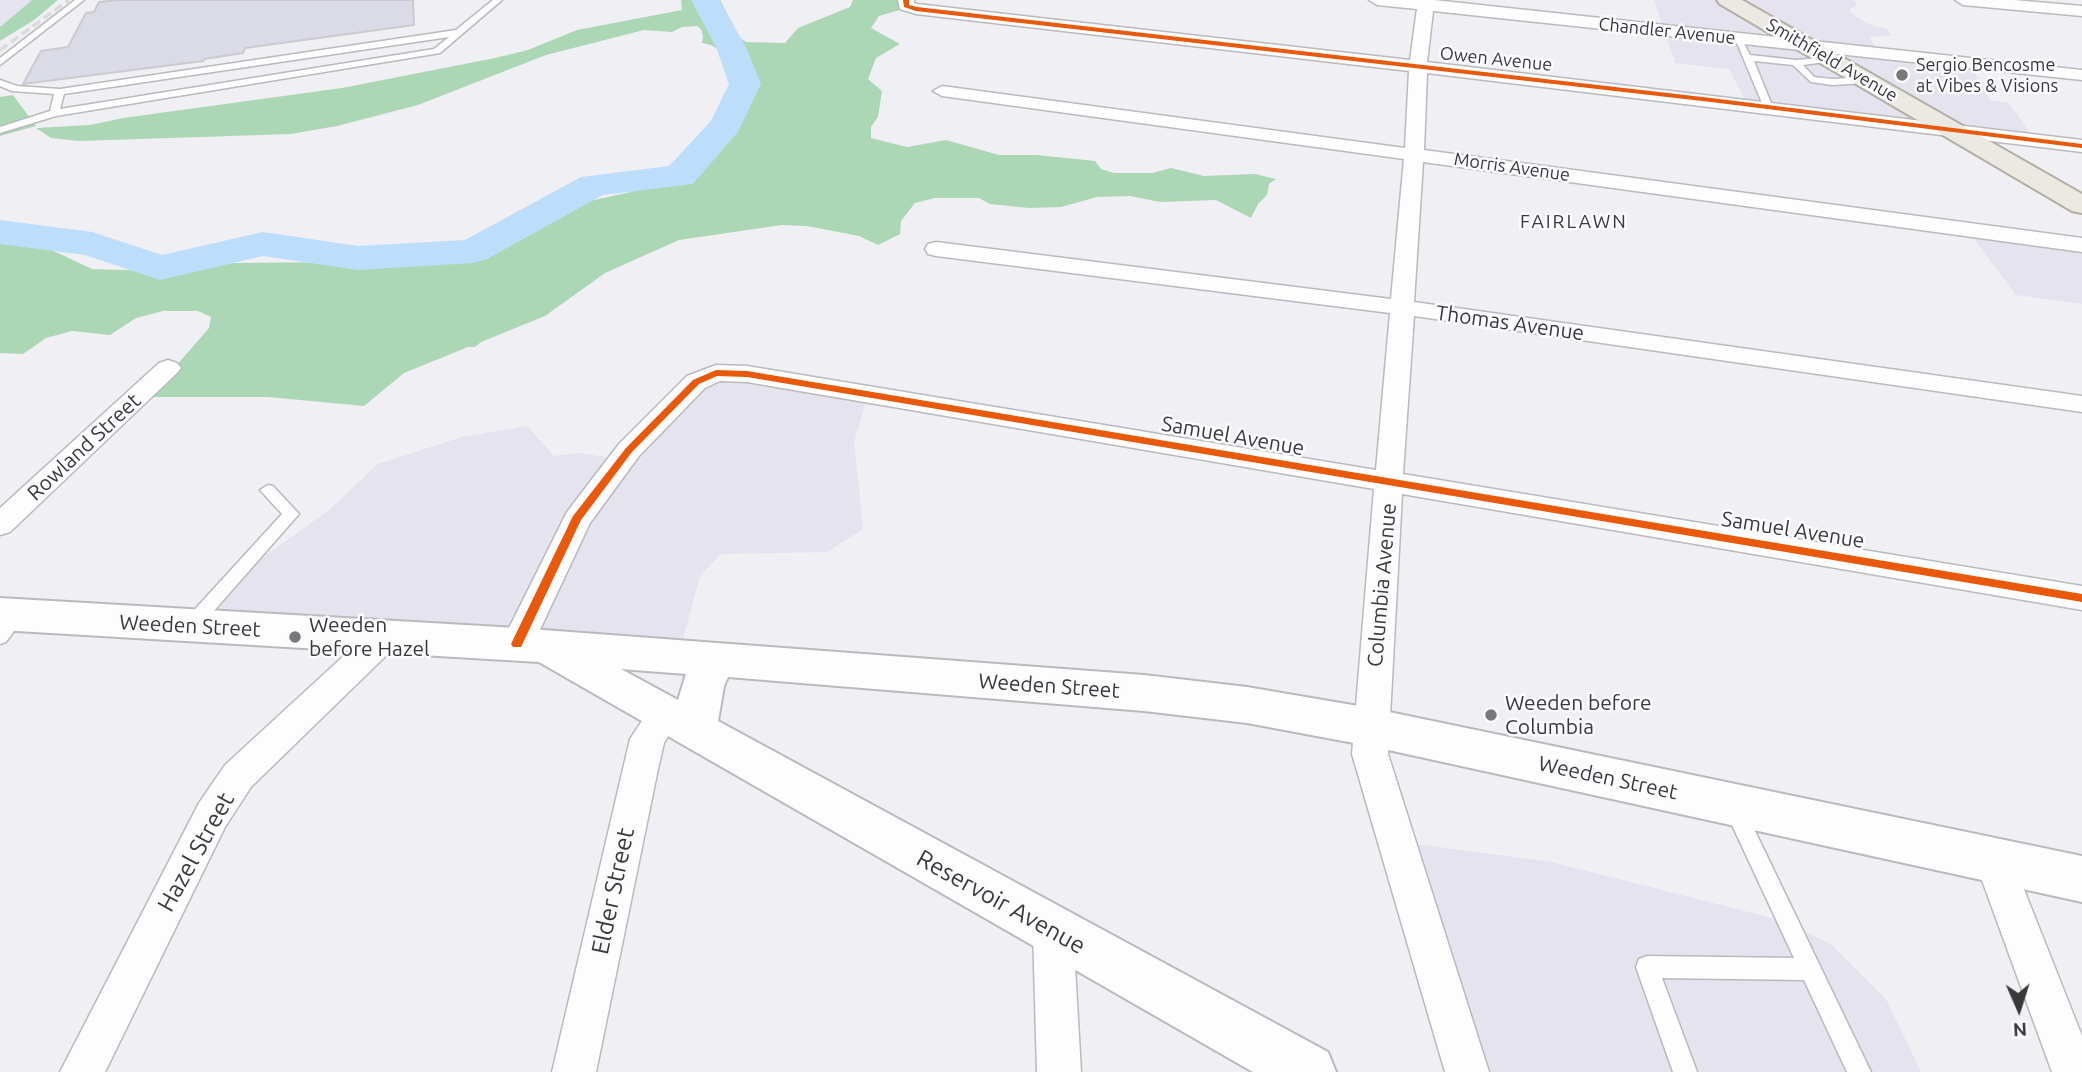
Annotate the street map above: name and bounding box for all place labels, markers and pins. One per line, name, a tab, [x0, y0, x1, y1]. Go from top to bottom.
place label: Sergio Bencosme at Vibes & Visions	[1916, 54, 2058, 96]
marker: Sergio Bencosme at Vibes & Visions	[1894, 67, 1910, 83]
place label: Weeden before Hazel	[309, 612, 429, 662]
marker: Weeden before Hazel	[287, 629, 303, 645]
place label: Weeden before Columbia	[1505, 690, 1652, 740]
marker: Weeden before Columbia	[1483, 707, 1499, 723]

